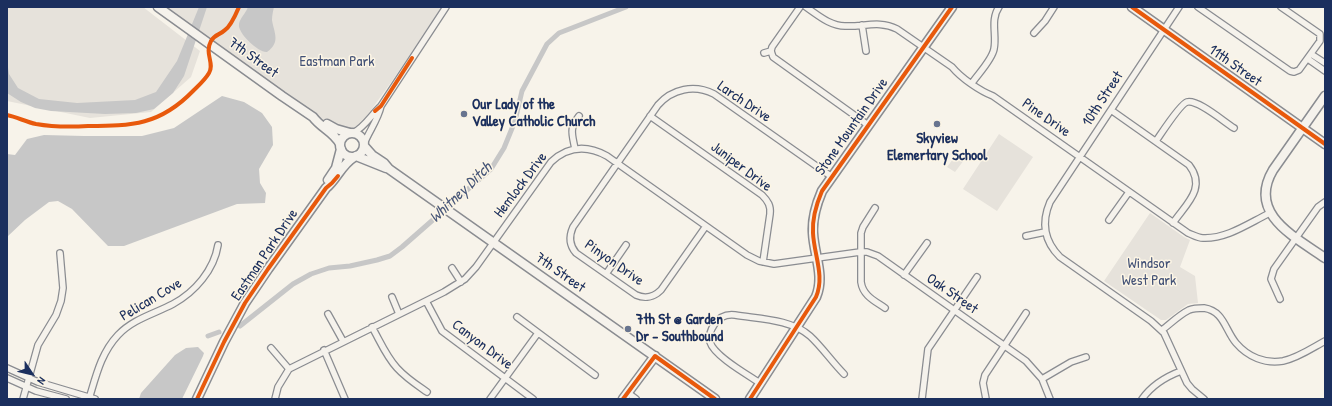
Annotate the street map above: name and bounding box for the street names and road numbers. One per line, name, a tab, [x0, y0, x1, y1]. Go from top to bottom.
street label: 7th Street	[225, 34, 281, 82]
street label: 11th Street	[1205, 41, 1265, 91]
street label: 10th Street	[1079, 68, 1127, 130]
street label: Stone Mountain Drive	[812, 75, 892, 179]
street label: Larch Drive	[714, 77, 774, 127]
street label: Pine Drive	[1018, 95, 1074, 141]
street label: Juniper Drive	[707, 138, 775, 196]
street label: Hemlock Drive	[491, 149, 551, 221]
street label: Eastman Park Drive	[228, 206, 302, 304]
street label: Pinyon Drive	[581, 236, 647, 290]
street label: 7th Street	[531, 249, 589, 297]
street label: Oak Street	[923, 270, 981, 318]
street label: Pelican Cove	[117, 275, 185, 325]
street label: Canyon Drive	[448, 316, 516, 374]

